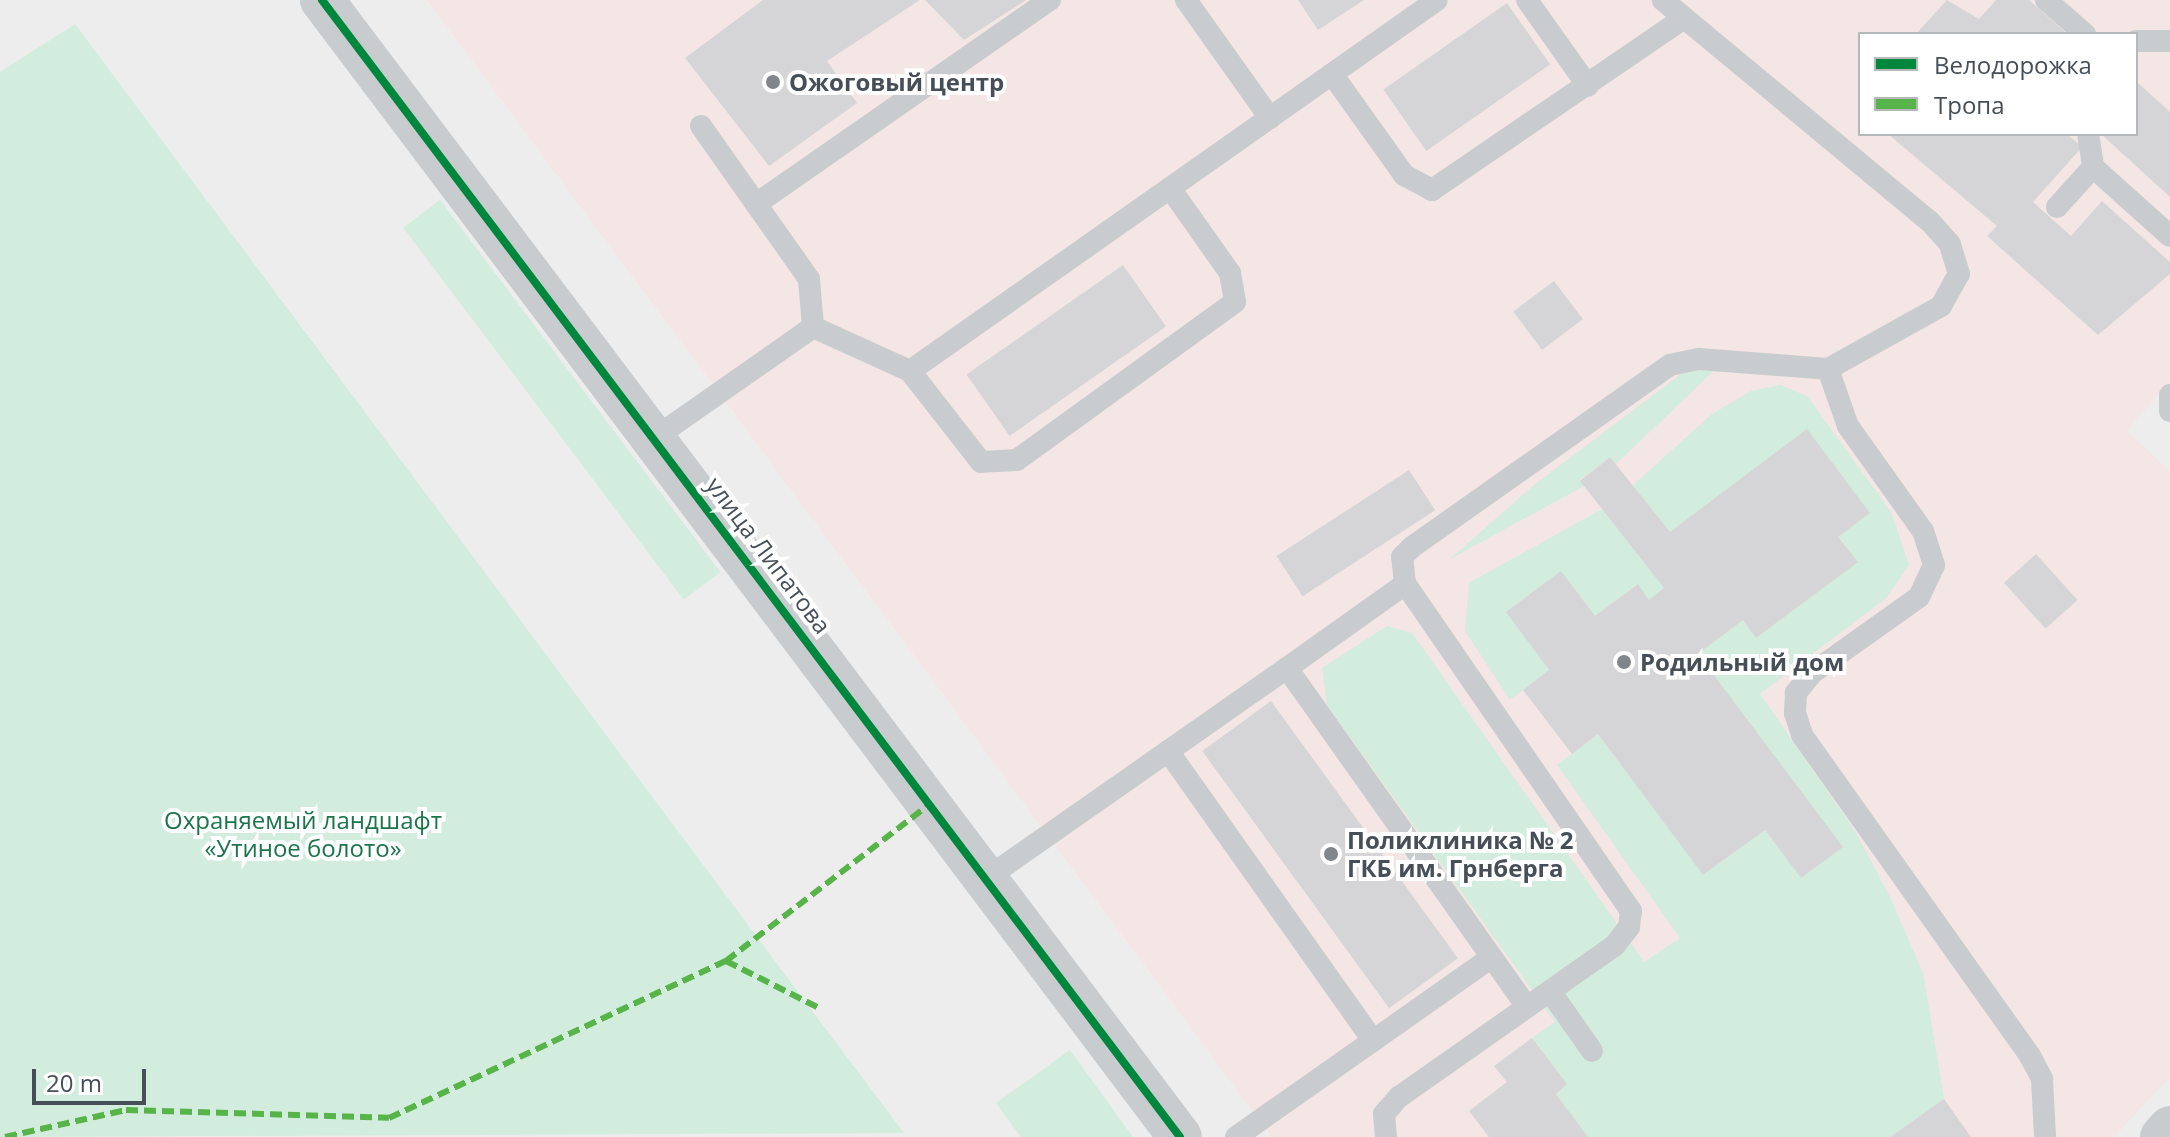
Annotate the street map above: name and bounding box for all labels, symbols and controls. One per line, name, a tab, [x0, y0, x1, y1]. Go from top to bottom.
legend	[1858, 32, 2138, 136]
text: Велодорожка	[1934, 48, 2092, 81]
place label: Ожоговый центр	[789, 68, 1004, 96]
marker: Ожоговый центр	[764, 73, 782, 91]
text: Тропа	[1934, 88, 2005, 121]
street label: улица Липатова	[701, 471, 837, 639]
place label: Родильный дом	[1640, 648, 1844, 676]
marker: Родильный дом	[1615, 653, 1633, 671]
park label: Охраняемый ландшафт «Утиное болото»	[164, 806, 442, 862]
place label: Поликлиника № 2 ГКБ им. Грнберга	[1347, 826, 1574, 882]
marker: Поликлиника № 2 ГКБ им. Грнберга	[1322, 845, 1340, 863]
scale bar	[36, 1053, 150, 1103]
text: 20 m	[46, 1066, 102, 1099]

